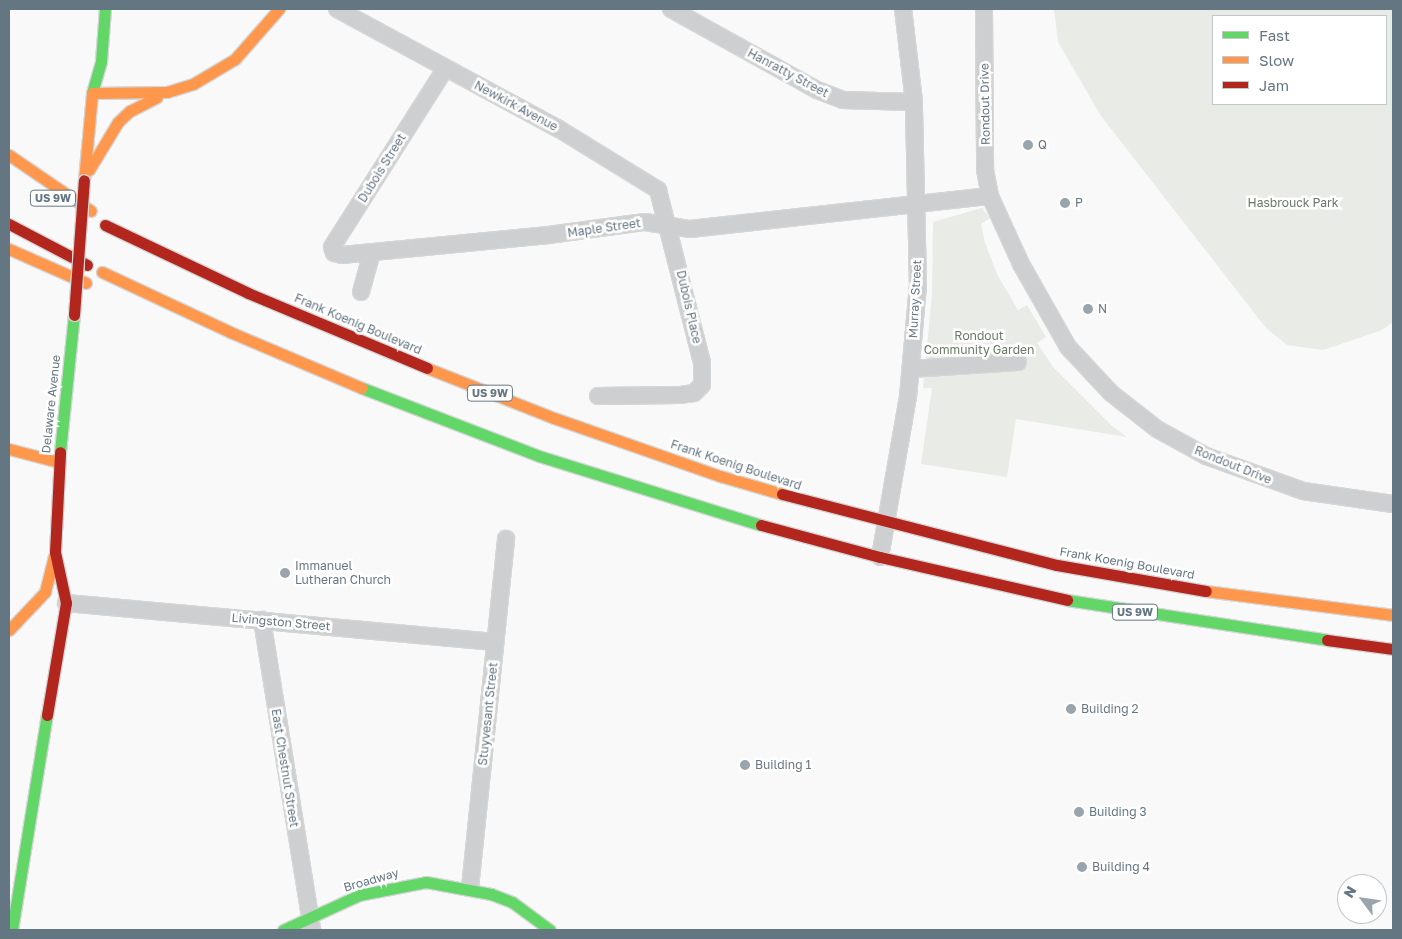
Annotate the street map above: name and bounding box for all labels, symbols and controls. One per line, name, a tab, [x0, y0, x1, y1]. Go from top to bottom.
legend	[1212, 15, 1387, 105]
text: Fast	[1259, 26, 1290, 44]
street label: Hanratty Street	[745, 46, 831, 100]
text: Slow	[1259, 51, 1294, 69]
street label: Rondout Drive	[977, 63, 993, 145]
text: Jam	[1259, 76, 1289, 94]
street label: Newkirk Avenue	[472, 78, 560, 134]
street label: Dubois Street	[355, 131, 409, 205]
place label: Q	[1038, 138, 1047, 152]
marker: Q	[1022, 139, 1034, 151]
road number: US 9W	[29, 190, 77, 207]
place label: P	[1075, 196, 1083, 210]
park label: Hasbrouck Park	[1248, 196, 1338, 210]
marker: P	[1059, 197, 1071, 209]
street label: Maple Street	[567, 216, 641, 240]
street label: Murray Street	[906, 259, 924, 339]
street label: Dubois Place	[674, 269, 704, 345]
street label: Frank Koenig Boulevard	[292, 291, 424, 357]
place label: N	[1098, 302, 1107, 316]
marker: N	[1082, 303, 1094, 315]
park label: Rondout Community Garden	[924, 329, 1034, 357]
street label: Delaware Avenue	[39, 354, 63, 454]
road number: US 9W	[466, 384, 514, 402]
street label: Frank Koenig Boulevard	[669, 437, 803, 493]
street label: Rondout Drive	[1192, 443, 1274, 487]
street label: Frank Koenig Boulevard	[1058, 544, 1196, 582]
place label: Immanuel Lutheran Church	[295, 559, 391, 587]
marker: Immanuel Lutheran Church	[279, 567, 291, 579]
road number: US 9W	[1111, 604, 1159, 620]
street label: Livingston Street	[231, 611, 331, 633]
street label: Stuyvesant Street	[475, 662, 501, 766]
place label: Building 2	[1081, 702, 1139, 716]
marker: Building 2	[1065, 703, 1077, 715]
street label: East Chestnut Street	[269, 708, 301, 828]
place label: Building 1	[755, 758, 811, 772]
marker: Building 1	[739, 759, 751, 771]
place label: Building 3	[1089, 805, 1147, 819]
marker: Building 3	[1073, 806, 1085, 818]
place label: Building 4	[1092, 860, 1150, 874]
marker: Building 4	[1076, 861, 1088, 873]
street label: Broadway	[342, 865, 400, 895]
north arrow	[1337, 874, 1387, 924]
text: N	[1340, 883, 1360, 900]

